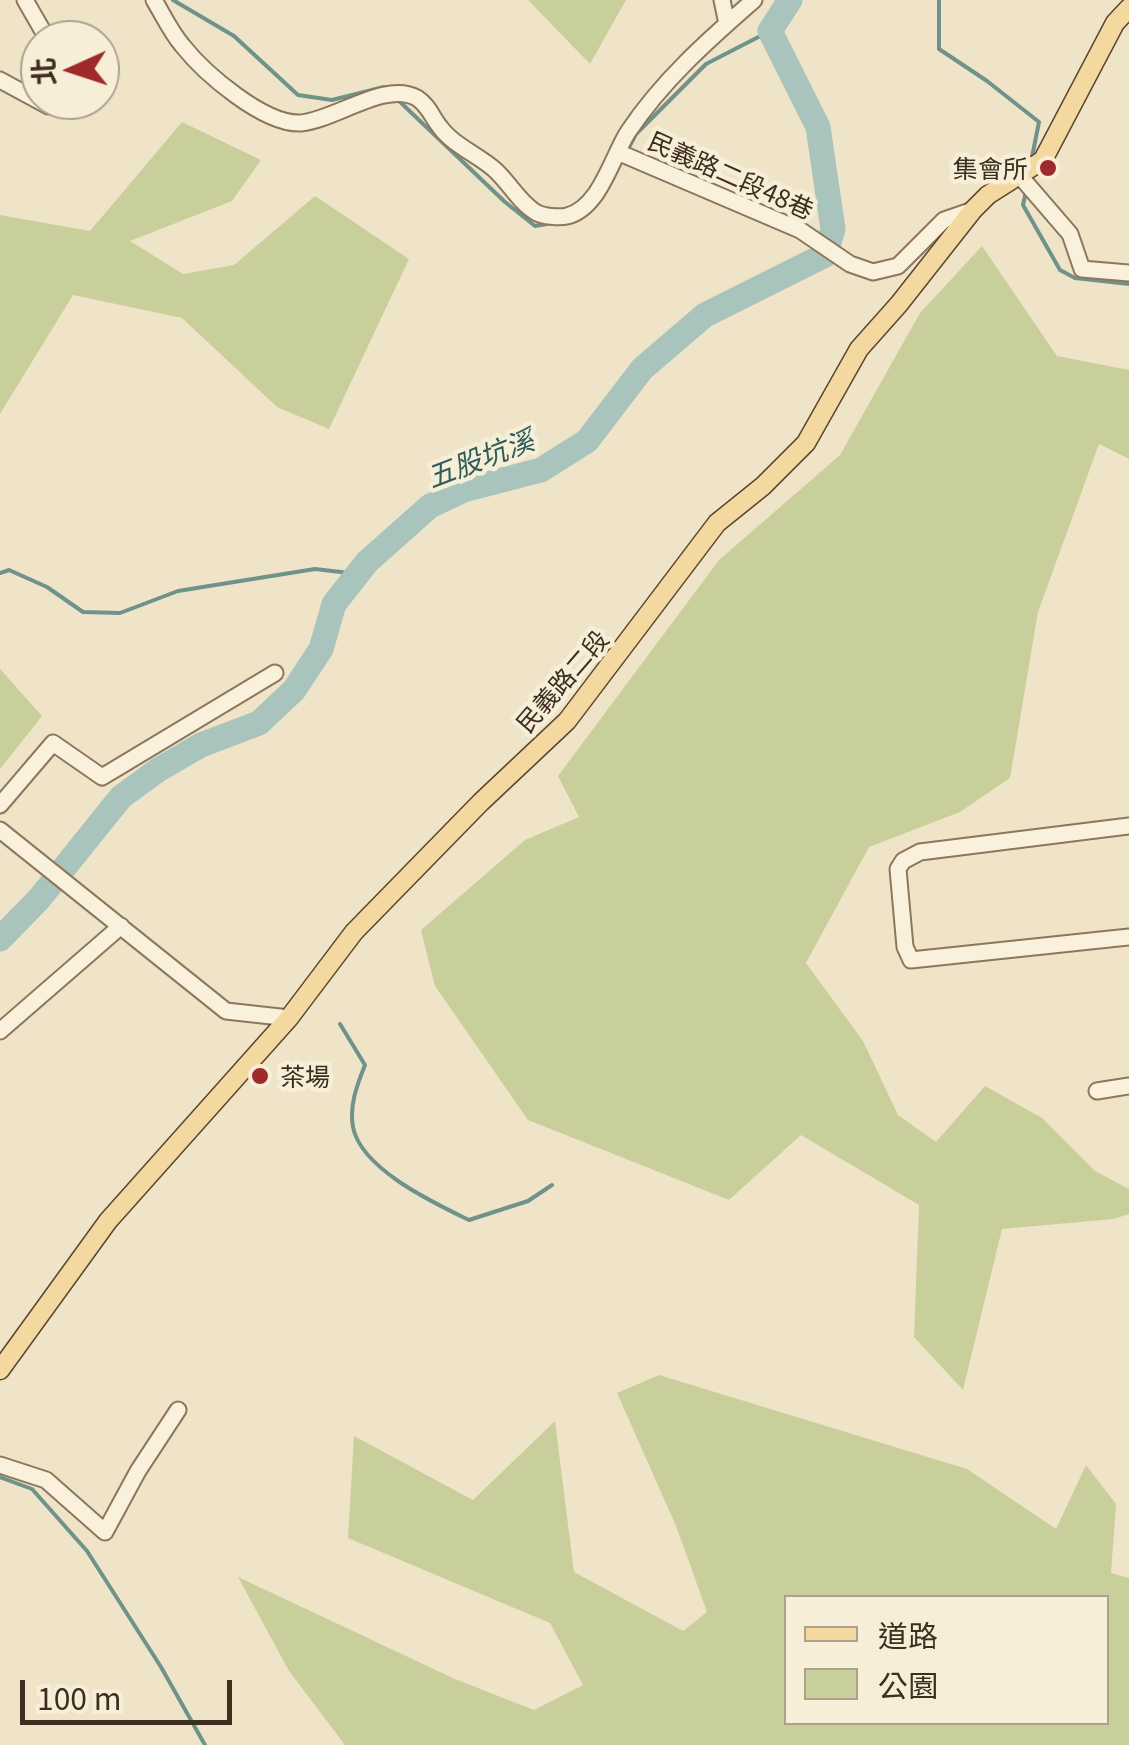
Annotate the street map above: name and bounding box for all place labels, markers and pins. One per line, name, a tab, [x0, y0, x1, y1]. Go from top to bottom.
place label: 集會所	[953, 153, 1028, 183]
marker: 集會所	[1037, 157, 1059, 179]
place label: 茶場	[280, 1061, 330, 1091]
marker: 茶場	[249, 1065, 271, 1087]

